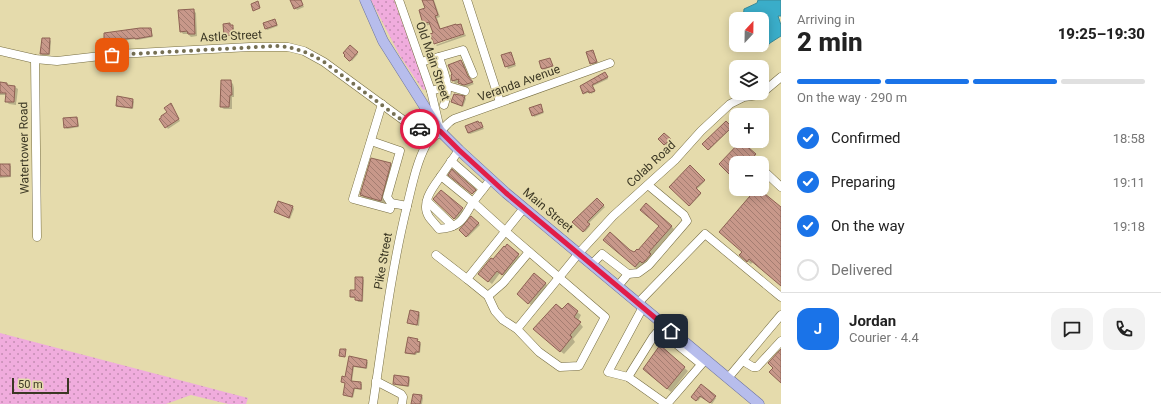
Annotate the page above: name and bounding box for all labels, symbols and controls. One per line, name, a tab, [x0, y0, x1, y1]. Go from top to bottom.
north arrow	[729, 12, 769, 52]
map controls	[729, 12, 769, 196]
text: Arriving in	[797, 12, 855, 27]
street label: Old Main Street	[413, 20, 453, 102]
text: 19:25–19:30	[1058, 25, 1145, 43]
street label: Astle Street	[200, 27, 262, 45]
text: 2 min	[797, 27, 863, 57]
pin	[95, 38, 129, 72]
icon: bag	[101, 44, 123, 66]
button: layers	[729, 60, 769, 100]
street label: Veranda Avenue	[476, 62, 562, 104]
text: On the way · 290 m	[797, 90, 907, 105]
street label: Watertower Road	[16, 102, 32, 194]
button: +	[729, 108, 769, 148]
courier	[400, 109, 440, 149]
icon: car	[409, 118, 431, 140]
icon: check	[797, 127, 819, 149]
text: Confirmed	[831, 129, 901, 147]
text: 18:58	[1113, 131, 1145, 146]
street label: Colab Road	[624, 138, 678, 190]
button: −	[729, 156, 769, 196]
icon: check	[797, 171, 819, 193]
text: Preparing	[831, 173, 895, 191]
text: 19:11	[1113, 175, 1145, 190]
street label: Main Street	[520, 185, 576, 235]
icon: check	[797, 215, 819, 237]
text: On the way	[831, 217, 905, 235]
text: 19:18	[1113, 219, 1145, 234]
street label: Pike Street	[371, 231, 395, 291]
text: Delivered	[831, 261, 893, 279]
button: chat	[1051, 308, 1093, 350]
button: phone	[1103, 308, 1145, 350]
text: Jordan	[849, 312, 896, 330]
pin	[654, 314, 688, 348]
icon: home	[660, 320, 682, 342]
text: J	[814, 320, 822, 338]
text: Courier · 4.4	[849, 330, 919, 345]
scale bar	[12, 376, 69, 395]
text: 50 m	[18, 378, 43, 391]

